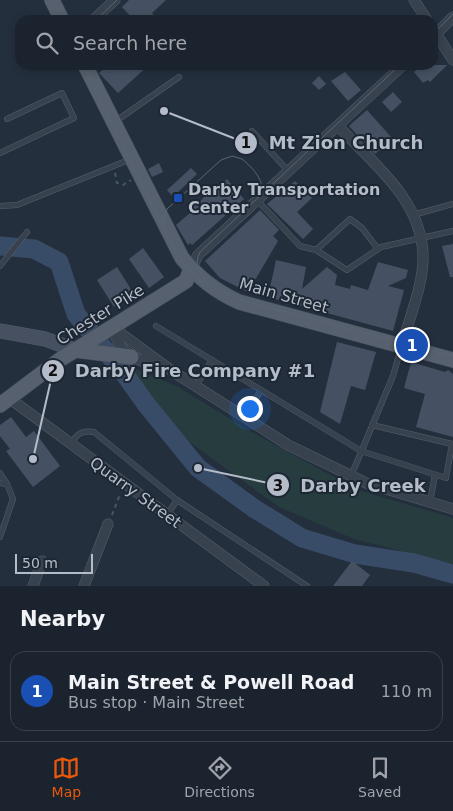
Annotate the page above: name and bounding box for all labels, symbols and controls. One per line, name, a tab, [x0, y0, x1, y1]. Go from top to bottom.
search box	[15, 15, 438, 70]
icon: search	[33, 29, 61, 57]
text: Search here	[73, 32, 187, 54]
callout: Mt Zion Church	[233, 126, 433, 159]
text: Mt Zion Church	[269, 132, 423, 153]
text: 1	[241, 134, 251, 152]
place label: Darby Transportation Center	[188, 180, 380, 217]
marker: Darby Transportation Center	[172, 192, 184, 204]
street label: Main Street	[237, 274, 331, 317]
street label: Chester Pike	[53, 280, 148, 349]
pin: 1	[396, 326, 428, 364]
callout: Darby Fire Company #1	[40, 354, 325, 387]
text: Darby Fire Company #1	[75, 360, 315, 381]
text: 2	[48, 362, 58, 380]
your location	[237, 396, 263, 422]
street label: Quarry Street	[86, 453, 185, 532]
callout: Darby Creek	[265, 469, 436, 502]
text: Darby Creek	[300, 475, 427, 496]
text: 3	[273, 477, 283, 495]
scale bar	[15, 551, 92, 574]
text: 50 m	[22, 555, 58, 571]
text: Nearby	[20, 607, 105, 631]
text: Main Street & Powell Road	[68, 671, 354, 693]
text: 1	[31, 682, 43, 701]
text: 110 m	[381, 682, 432, 701]
text: Bus stop · Main Street	[68, 693, 244, 712]
tab: Map	[52, 754, 81, 800]
tab: Directions	[184, 754, 255, 800]
tab: Saved	[358, 754, 401, 800]

